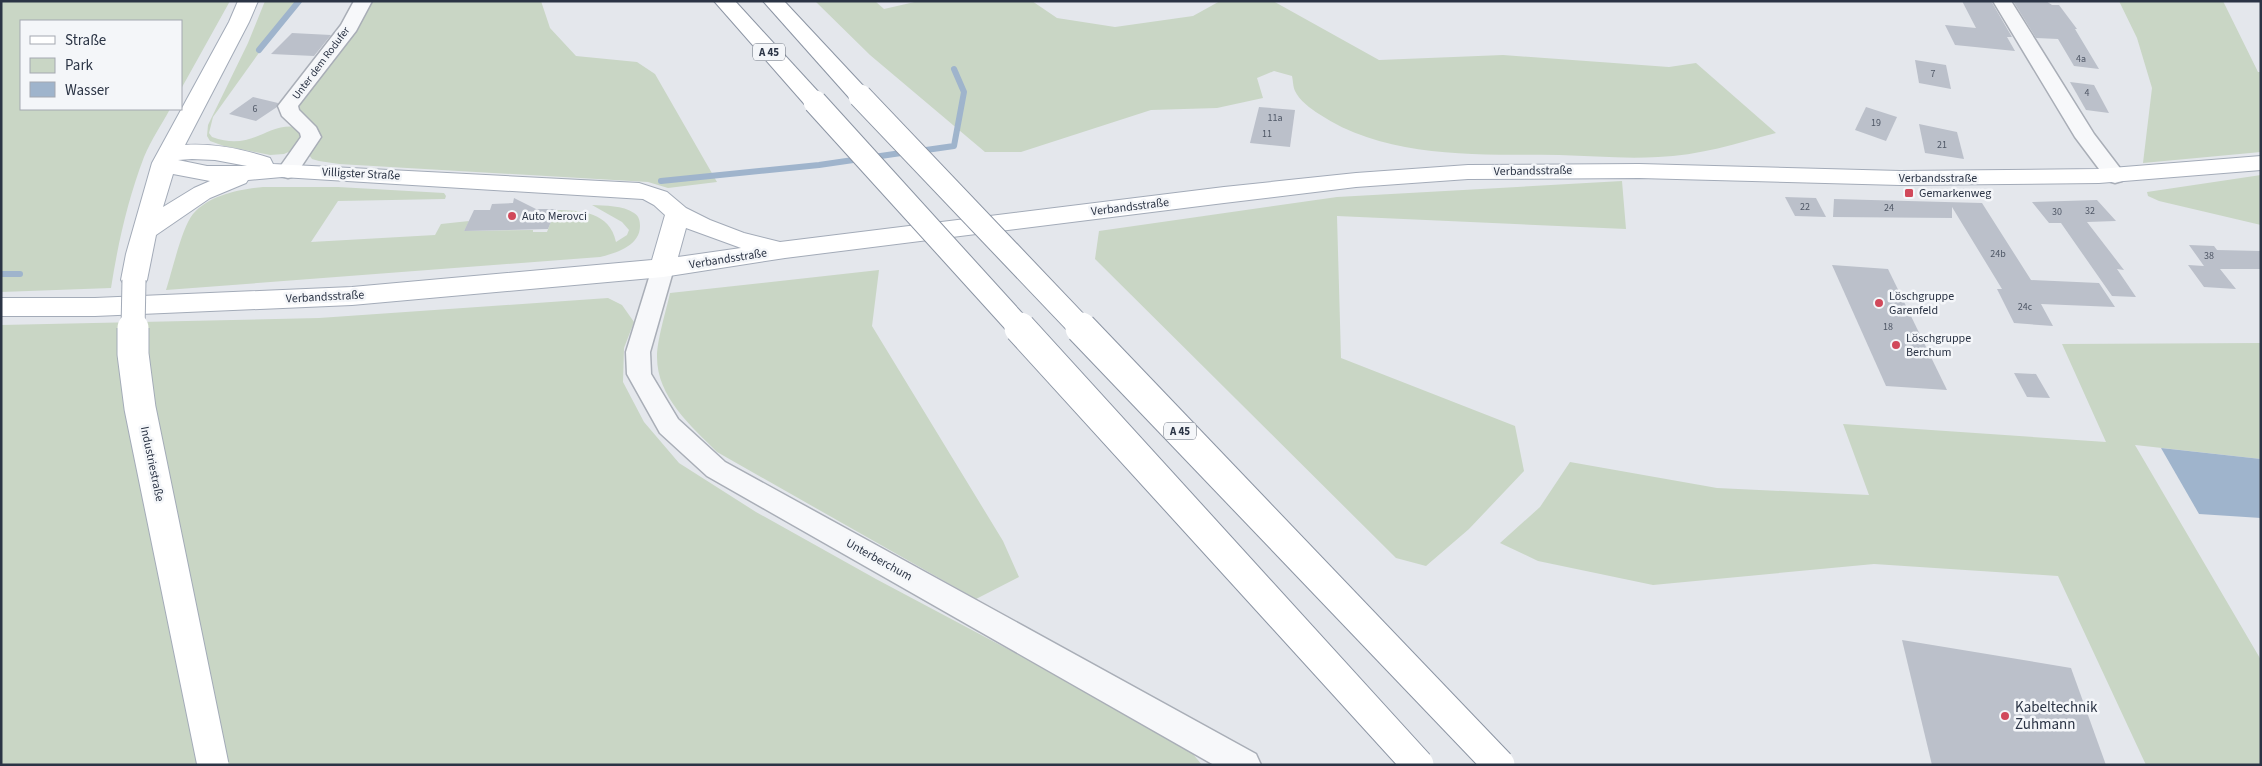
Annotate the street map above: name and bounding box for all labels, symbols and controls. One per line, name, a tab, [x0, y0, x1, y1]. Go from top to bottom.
legend	[20, 20, 182, 110]
street label: Unter dem Rodufer	[289, 23, 353, 102]
text: Straße	[65, 30, 106, 51]
road number: A 45	[753, 44, 785, 61]
house number: 4a	[2076, 52, 2086, 66]
text: Park	[65, 55, 94, 76]
house number: 7	[1931, 67, 1936, 81]
text: Wasser	[65, 80, 110, 101]
house number: 4	[2085, 86, 2090, 100]
house number: 6	[253, 102, 258, 116]
house number: 11a	[1268, 111, 1282, 125]
house number: 19	[1871, 116, 1881, 130]
house number: 11	[1262, 127, 1272, 141]
house number: 21	[1937, 138, 1947, 152]
street label: Verbandsstraße	[1494, 162, 1572, 180]
street label: Villigster Straße	[321, 163, 401, 185]
street label: Verbandsstraße	[1899, 170, 1977, 187]
place label: Gemarkenweg	[1919, 185, 1991, 202]
marker: Gemarkenweg	[1903, 187, 1915, 199]
street label: Verbandsstraße	[1090, 194, 1170, 220]
house number: 22	[1800, 200, 1810, 214]
house number: 24	[1884, 201, 1894, 215]
house number: 32	[2085, 204, 2095, 218]
house number: 30	[2052, 205, 2062, 219]
place label: Auto Merovci	[522, 208, 587, 225]
marker: Auto Merovci	[506, 210, 518, 222]
street label: Verbandsstraße	[688, 244, 768, 274]
house number: 24b	[1990, 247, 2006, 261]
house number: 38	[2204, 249, 2214, 263]
street label: Verbandsstraße	[285, 286, 365, 308]
place label: Löschgruppe Garenfeld	[1889, 288, 1954, 319]
marker: Löschgruppe Garenfeld	[1873, 297, 1885, 309]
house number: 24c	[2018, 300, 2033, 314]
house number: 18	[1883, 320, 1893, 334]
place label: Löschgruppe Berchum	[1906, 330, 1971, 361]
marker: Löschgruppe Berchum	[1890, 339, 1902, 351]
road number: A 45	[1164, 422, 1196, 440]
street label: Industriestraße	[136, 425, 168, 503]
street label: Unterberchum	[843, 535, 915, 585]
place label: Kabeltechnik Zuhmann	[2015, 697, 2098, 735]
marker: Kabeltechnik Zuhmann	[1999, 710, 2011, 722]

